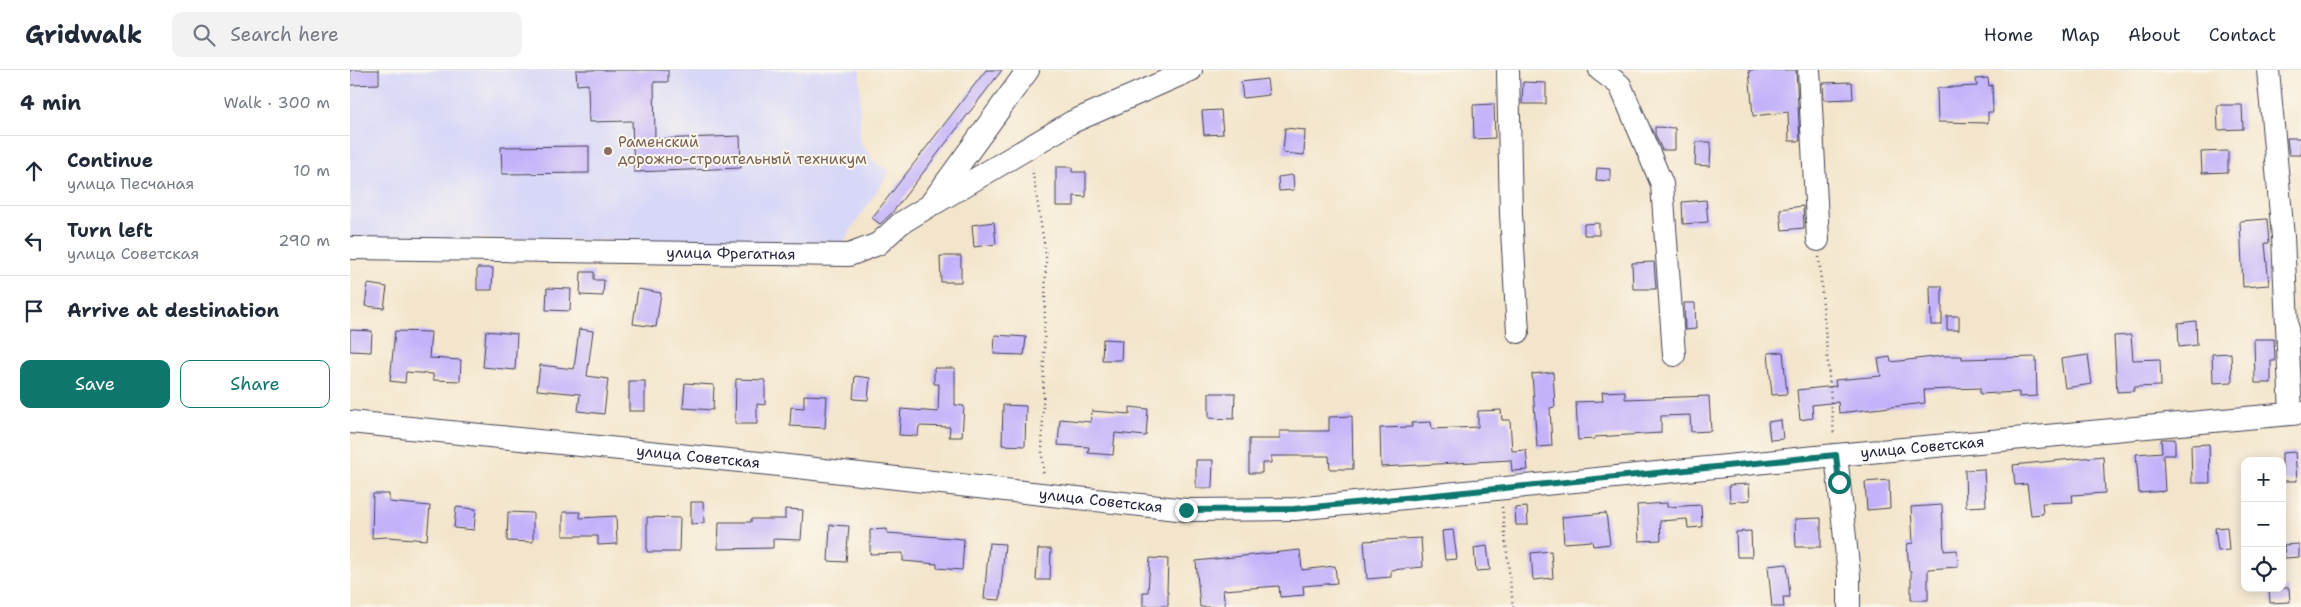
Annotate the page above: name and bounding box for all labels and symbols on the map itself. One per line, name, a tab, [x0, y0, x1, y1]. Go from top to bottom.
place label: Раменский дорожно-строительный техникум	[618, 132, 867, 169]
marker: Раменский дорожно-строительный техникум	[602, 145, 614, 157]
street label: улица Фрегатная	[666, 242, 796, 264]
street label: улица Советская	[1860, 432, 1985, 463]
street label: улица Советская	[635, 441, 761, 473]
route start	[1828, 471, 1851, 494]
street label: улица Советская	[1038, 484, 1164, 517]
route end	[1175, 499, 1198, 522]

